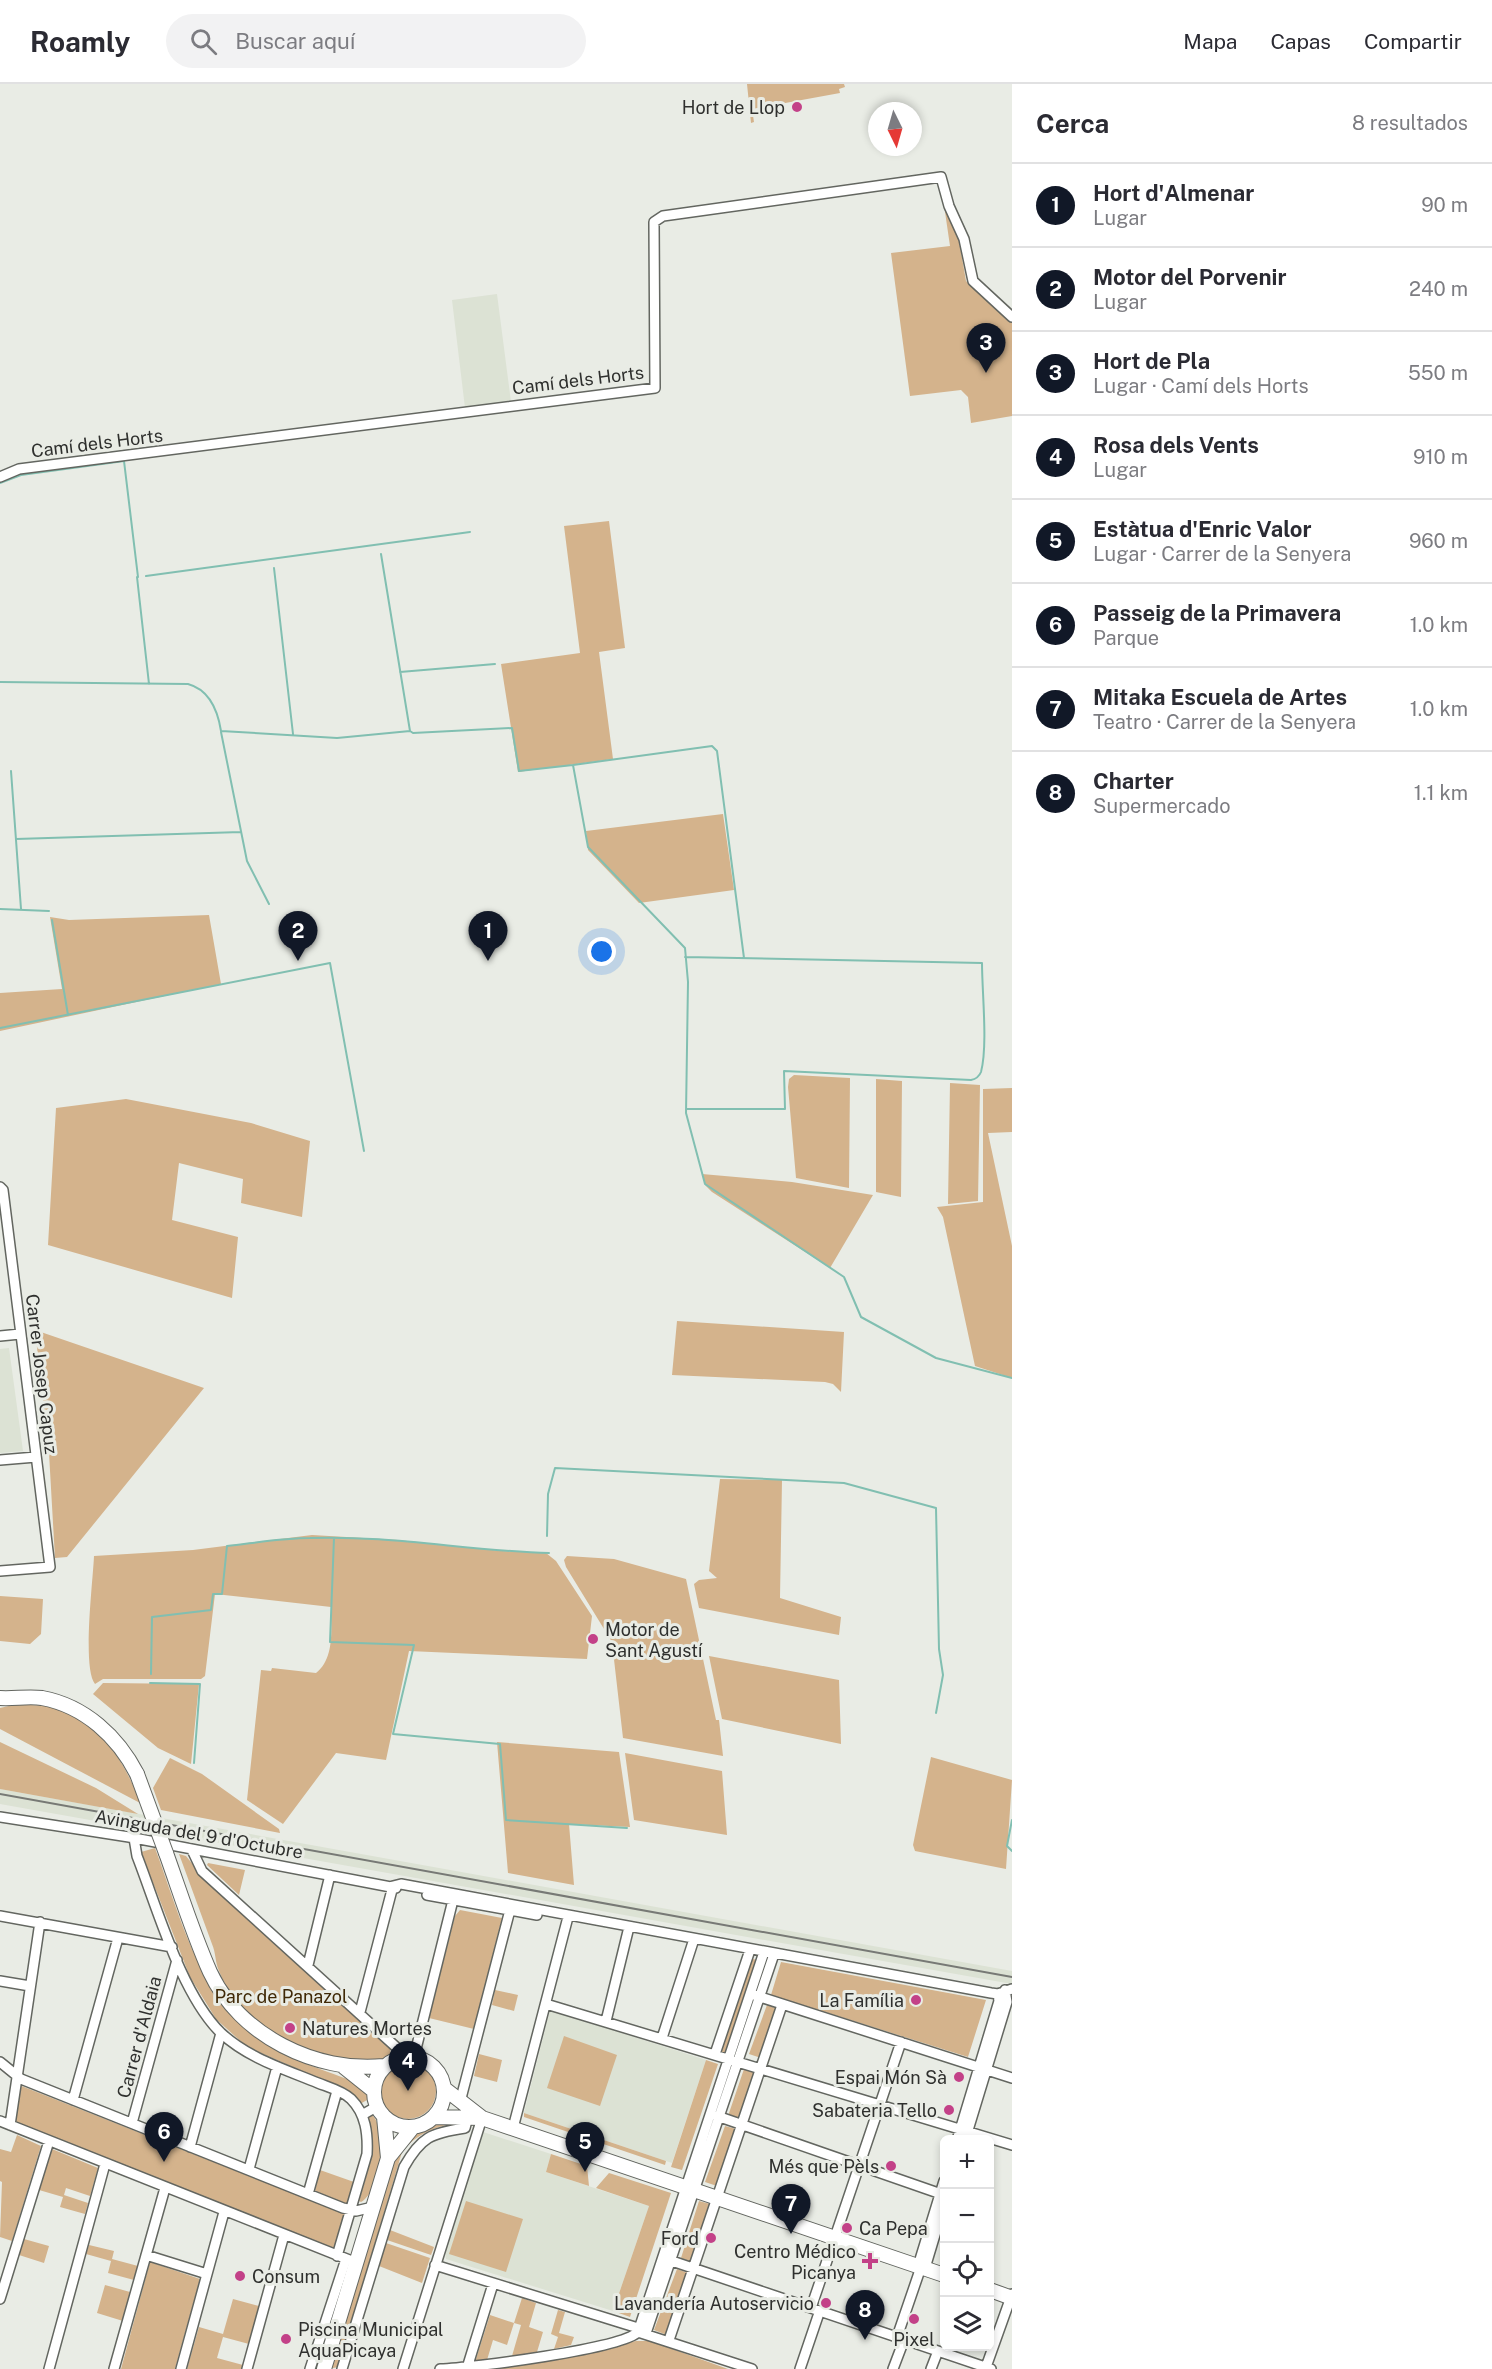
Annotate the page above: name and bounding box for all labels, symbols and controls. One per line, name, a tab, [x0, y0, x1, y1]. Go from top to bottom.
search box	[166, 14, 586, 68]
text: Roamly	[30, 25, 130, 58]
icon: search	[187, 25, 220, 58]
text: Buscar aquí	[235, 28, 355, 54]
text: Mapa	[1183, 29, 1237, 54]
text: Capas	[1270, 29, 1331, 54]
text: Compartir	[1364, 29, 1462, 54]
place label: Hort de Llop	[682, 97, 785, 118]
marker: Hort de Llop	[790, 100, 804, 114]
north arrow	[868, 102, 922, 156]
text: Cerca	[1036, 108, 1109, 139]
text: 8 resultados	[1352, 111, 1468, 135]
text: Hort d'Almenar	[1093, 180, 1254, 206]
text: 1	[1051, 193, 1060, 217]
text: 90 m	[1421, 193, 1468, 217]
text: Lugar	[1093, 206, 1147, 230]
text: Motor del Porvenir	[1093, 264, 1287, 290]
text: 2	[1049, 277, 1062, 301]
text: 240 m	[1409, 277, 1468, 301]
text: Lugar	[1093, 290, 1147, 314]
pin: 3	[966, 324, 1006, 373]
text: Hort de Pla	[1093, 348, 1210, 374]
text: 3	[1049, 361, 1062, 385]
text: 550 m	[1408, 361, 1468, 385]
street label: Camí dels Horts	[511, 362, 645, 398]
text: Lugar · Camí dels Horts	[1093, 374, 1309, 398]
street label: Camí dels Horts	[30, 425, 164, 461]
text: Rosa dels Vents	[1093, 432, 1259, 458]
text: 4	[1049, 445, 1062, 469]
text: 910 m	[1413, 445, 1468, 469]
text: Lugar	[1093, 458, 1147, 482]
text: Estàtua d'Enric Valor	[1093, 516, 1311, 542]
text: 5	[1049, 529, 1062, 553]
text: 960 m	[1409, 529, 1468, 553]
text: Lugar · Carrer de la Senyera	[1093, 542, 1351, 566]
text: Passeig de la Primavera	[1093, 600, 1341, 626]
text: 6	[1049, 613, 1062, 637]
text: 1.0 km	[1410, 613, 1468, 637]
text: Parque	[1093, 626, 1159, 650]
text: Mitaka Escuela de Artes	[1093, 684, 1347, 710]
text: 7	[1049, 697, 1062, 721]
text: 1.0 km	[1410, 697, 1468, 721]
text: Teatro · Carrer de la Senyera	[1093, 710, 1356, 734]
text: Charter	[1093, 768, 1174, 794]
text: 8	[1049, 781, 1062, 805]
text: 1.1 km	[1414, 781, 1468, 805]
text: Supermercado	[1093, 794, 1231, 818]
pin: 2	[278, 912, 318, 961]
pin: 1	[468, 912, 508, 961]
your location	[587, 937, 616, 966]
street label: Carrer Josep Capuz	[22, 1293, 62, 1455]
place label: Motor de Sant Agustí	[605, 1619, 703, 1661]
marker: Motor de Sant Agustí	[586, 1632, 600, 1646]
street label: Avinguda del 9 d'Octubre	[93, 1805, 305, 1863]
street label: Carrer d'Aldaia	[113, 1974, 165, 2100]
park label: Parc de Panazol	[215, 1986, 347, 2007]
place label: La Família	[819, 1990, 904, 2011]
marker: La Família	[909, 1993, 923, 2007]
place label: Natures Mortes	[302, 2018, 432, 2039]
marker: Natures Mortes	[283, 2021, 297, 2035]
pin: 4	[388, 2042, 428, 2091]
place label: Espai Món Sà	[835, 2067, 947, 2088]
marker: Espai Món Sà	[952, 2070, 966, 2084]
place label: Sabateria Tello	[812, 2100, 937, 2121]
marker: Sabateria Tello	[942, 2103, 956, 2117]
pin: 6	[144, 2112, 184, 2162]
pin: 5	[566, 2122, 604, 2172]
map controls	[940, 2135, 994, 2351]
button: +	[940, 2135, 994, 2189]
place label: Més que Pèls	[768, 2156, 879, 2177]
marker: Més que Pèls	[884, 2159, 898, 2173]
pin: 7	[772, 2184, 810, 2234]
button: −	[940, 2189, 994, 2243]
place label: Ca Pepa	[859, 2218, 928, 2239]
marker: Ca Pepa	[840, 2221, 854, 2235]
place label: Ford	[661, 2228, 699, 2249]
marker: Ford	[704, 2231, 718, 2245]
place label: Centro Médico Picanya	[734, 2241, 856, 2283]
button: locate	[940, 2243, 994, 2297]
marker: Centro Médico Picanya	[861, 2252, 879, 2270]
place label: Consum	[252, 2266, 320, 2287]
marker: Consum	[233, 2269, 247, 2283]
pin: 8	[846, 2290, 884, 2340]
place label: Lavandería Autoservicio	[614, 2293, 814, 2314]
marker: Lavandería Autoservicio	[819, 2296, 833, 2310]
button: layers	[940, 2297, 994, 2351]
marker: Pixel	[907, 2312, 921, 2326]
place label: Piscina Municipal AquaPicaya	[298, 2319, 444, 2361]
place label: Pixel	[893, 2329, 935, 2350]
marker: Piscina Municipal AquaPicaya	[279, 2332, 293, 2346]

